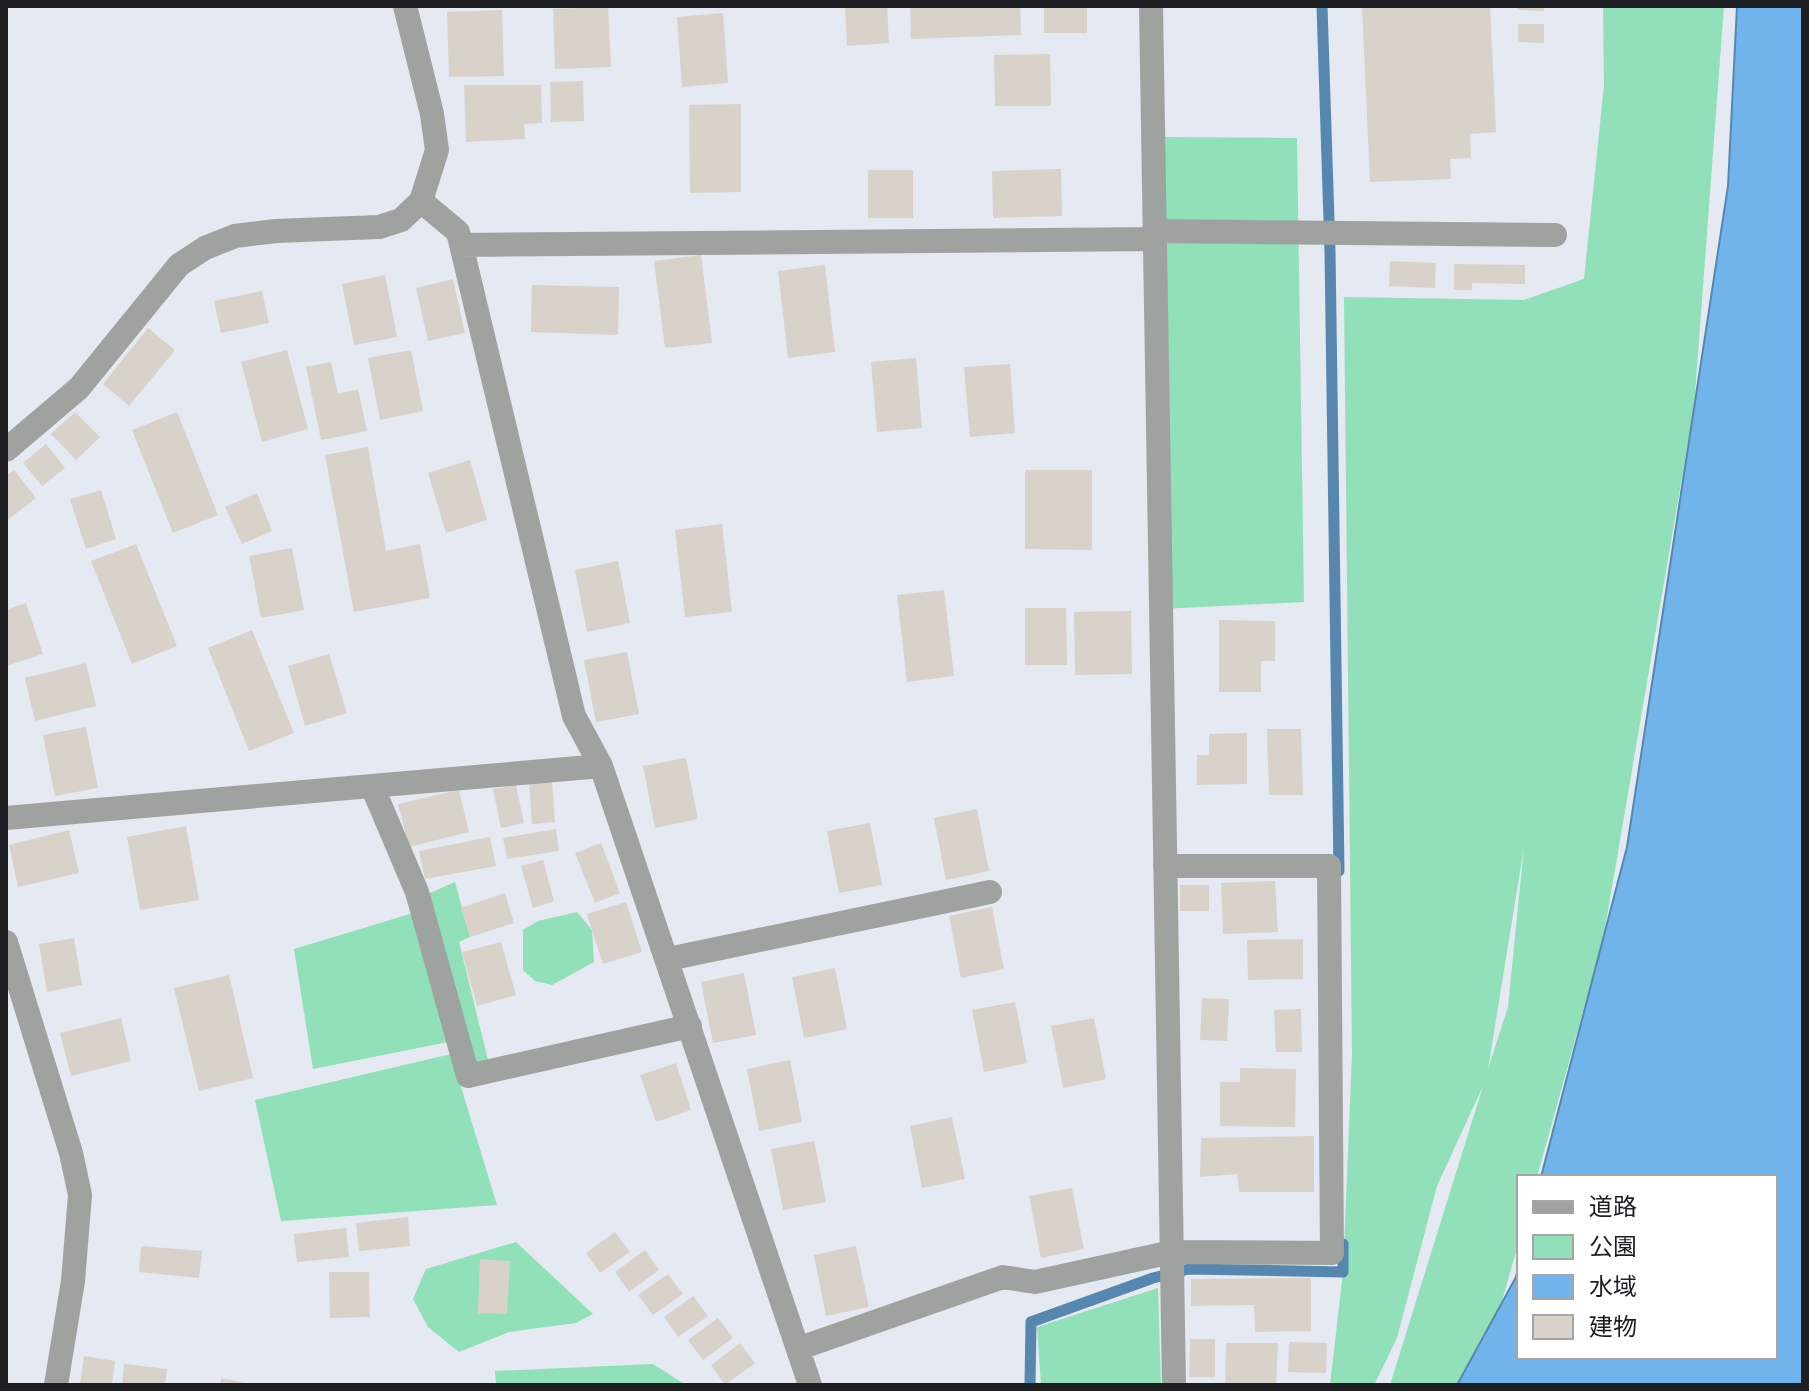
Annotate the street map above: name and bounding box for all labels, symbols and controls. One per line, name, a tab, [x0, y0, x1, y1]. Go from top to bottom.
legend	[1517, 1175, 1777, 1359]
text: 道路	[1589, 1190, 1637, 1222]
text: 公園	[1589, 1230, 1637, 1262]
text: 水域	[1589, 1270, 1637, 1302]
text: 建物	[1589, 1310, 1637, 1342]

